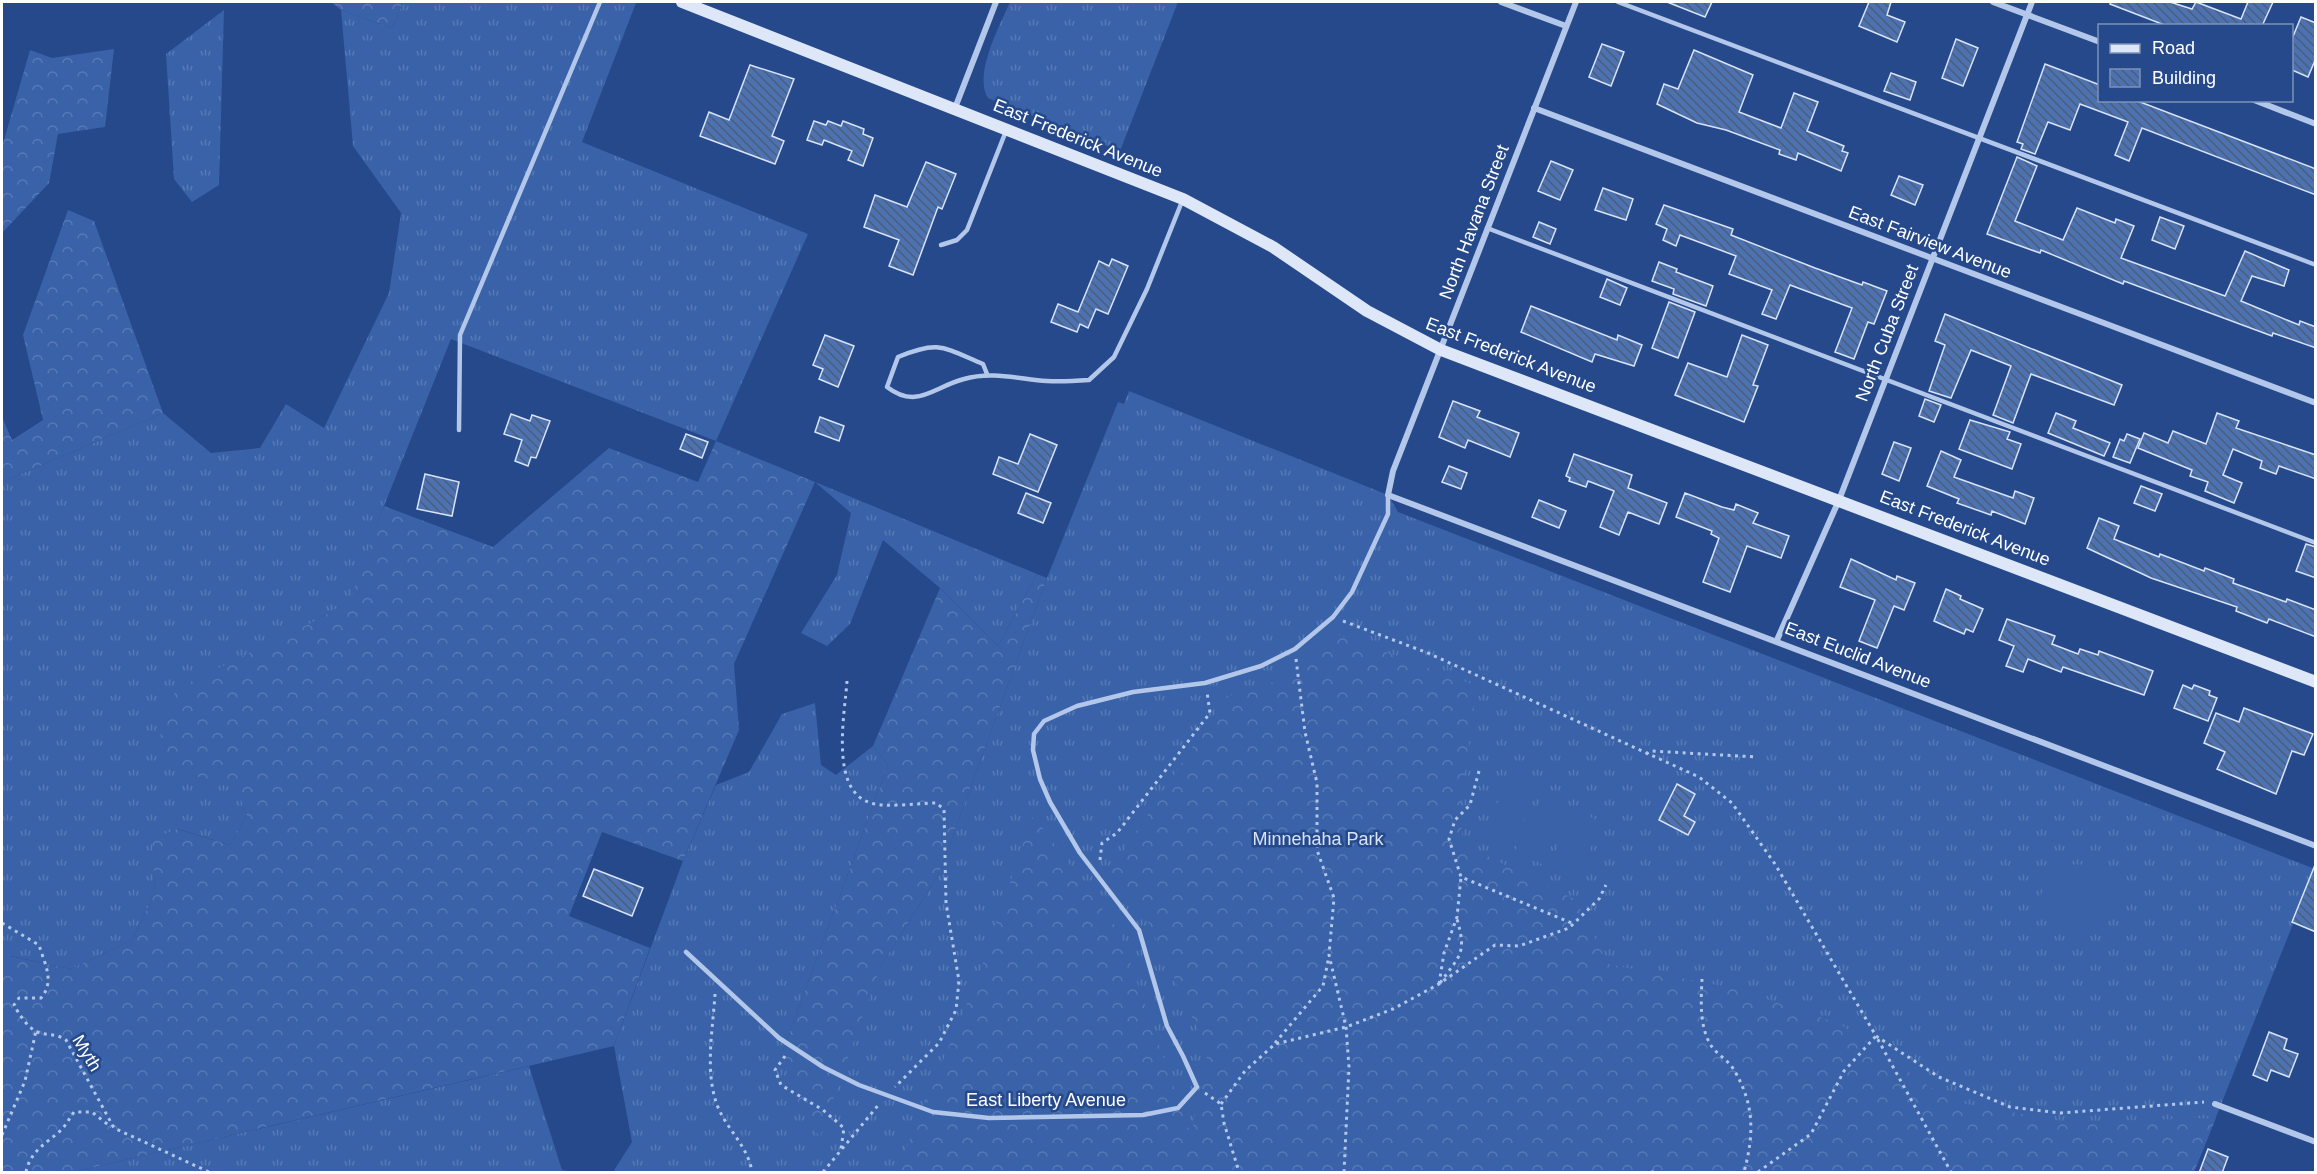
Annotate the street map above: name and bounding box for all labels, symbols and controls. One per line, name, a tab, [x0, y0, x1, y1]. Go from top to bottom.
legend	[2098, 24, 2293, 102]
text: Road	[2152, 38, 2195, 58]
text: Building	[2152, 68, 2216, 88]
street label: East Frederick Avenue	[990, 95, 1166, 181]
street label: North Havana Street	[1435, 142, 1513, 302]
street label: East Fairview Avenue	[1846, 202, 2014, 282]
street label: North Cuba Street	[1852, 262, 1922, 404]
street label: East Frederick Avenue	[1423, 313, 1599, 397]
street label: East Frederick Avenue	[1877, 486, 2053, 570]
street label: East Euclid Avenue	[1782, 618, 1934, 692]
park label: Minnehaha Park	[1252, 829, 1385, 849]
street label: Myth	[68, 1031, 106, 1075]
street label: East Liberty Avenue	[966, 1090, 1126, 1110]

